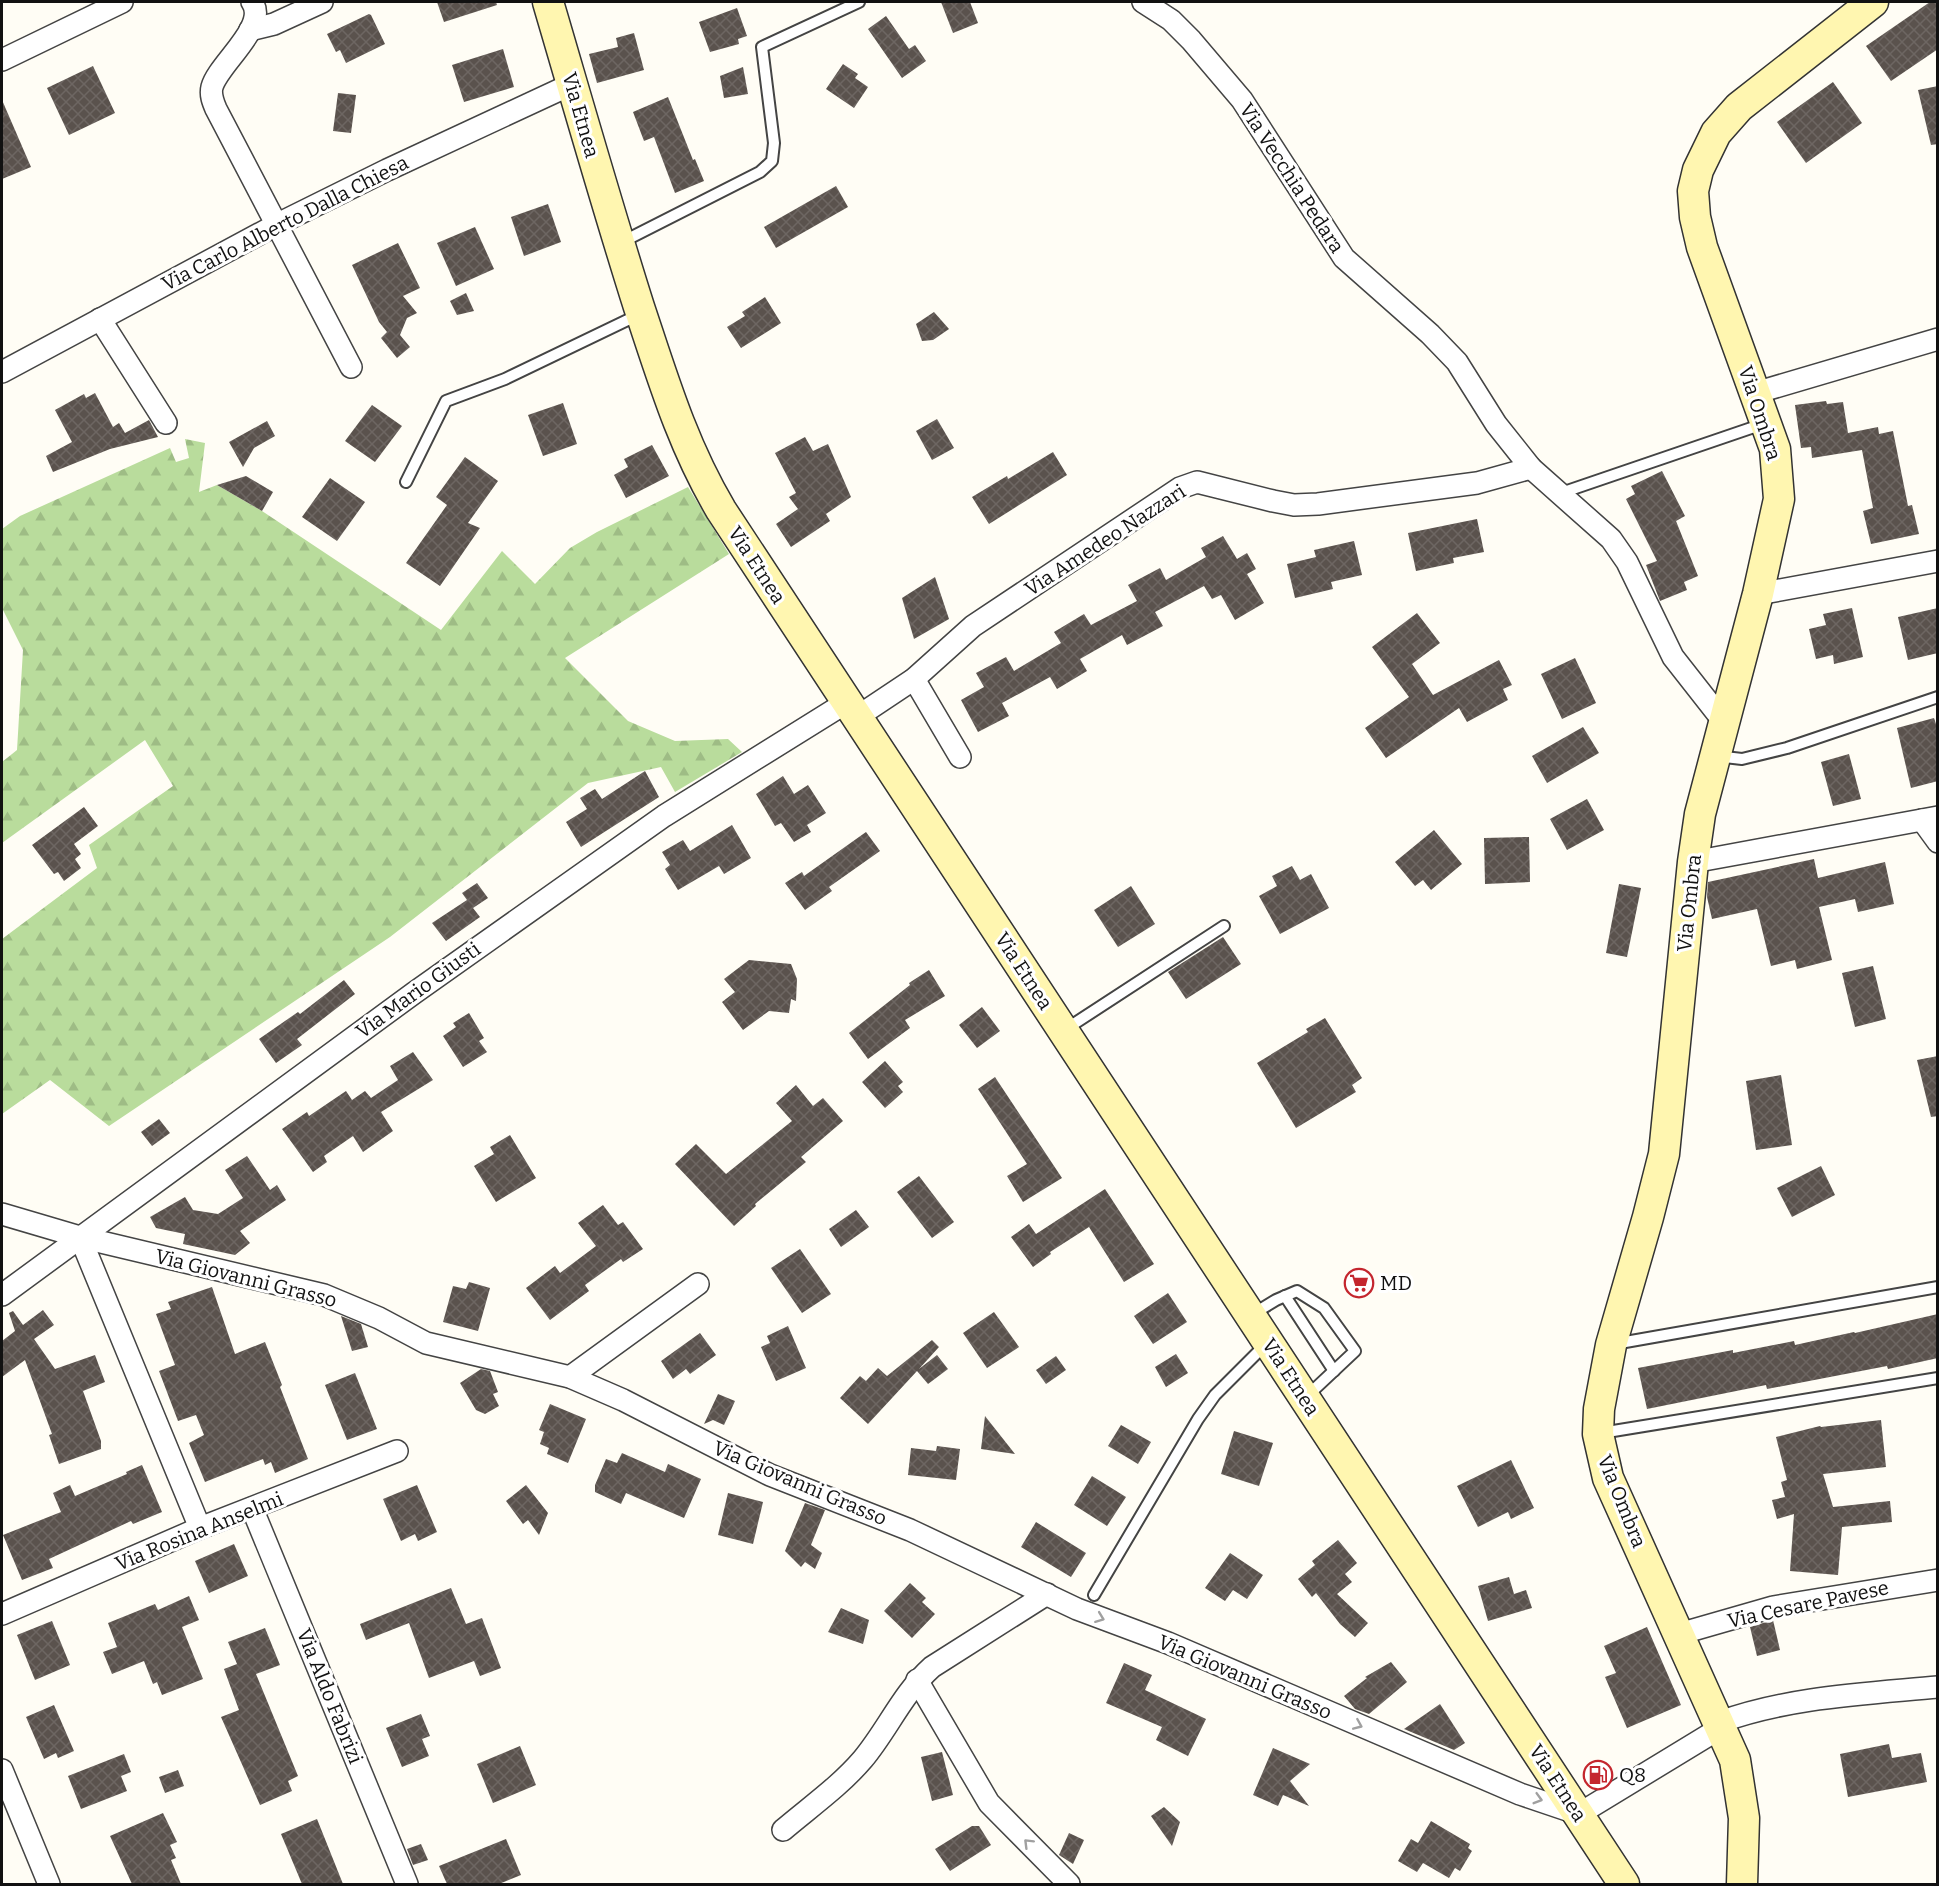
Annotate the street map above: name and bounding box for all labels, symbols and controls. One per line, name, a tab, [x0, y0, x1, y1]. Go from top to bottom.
street label: Via Etnea	[557, 70, 605, 160]
street label: Via Vecchia Pedara	[1235, 98, 1349, 258]
street label: Via Carlo Alberto Dalla Chiesa	[158, 150, 412, 296]
street label: Via Ombra	[1733, 363, 1787, 463]
street label: Via Amedeo Nazzari	[1020, 479, 1190, 601]
street label: Via Etnea	[723, 522, 791, 608]
street label: Via Ombra	[1672, 853, 1706, 953]
street label: Via Etnea	[990, 928, 1058, 1014]
street label: Via Mario Giusti	[351, 937, 485, 1043]
street label: Via Giovanni Grasso	[153, 1244, 339, 1312]
supermarket icon: MD	[1343, 1267, 1375, 1299]
place label: MD	[1380, 1271, 1412, 1295]
street label: Via Etnea	[1257, 1334, 1325, 1420]
street label: Via Giovanni Grasso	[710, 1436, 890, 1530]
street label: Via Ombra	[1593, 1451, 1651, 1551]
street label: Via Rosina Anselmi	[112, 1486, 286, 1576]
street label: Via Cesare Pavese	[1725, 1575, 1891, 1633]
one-way arrow	[1094, 1611, 1105, 1623]
street label: Via Aldo Fabrizi	[292, 1625, 368, 1767]
street label: Via Giovanni Grasso	[1155, 1630, 1335, 1724]
one-way arrow	[1352, 1717, 1363, 1729]
street label: Via Etnea	[1524, 1740, 1592, 1826]
fuel station icon: Q8	[1582, 1759, 1614, 1791]
place label: Q8	[1619, 1763, 1646, 1787]
one-way arrow	[1532, 1792, 1543, 1804]
one-way arrow	[1025, 1839, 1036, 1850]

